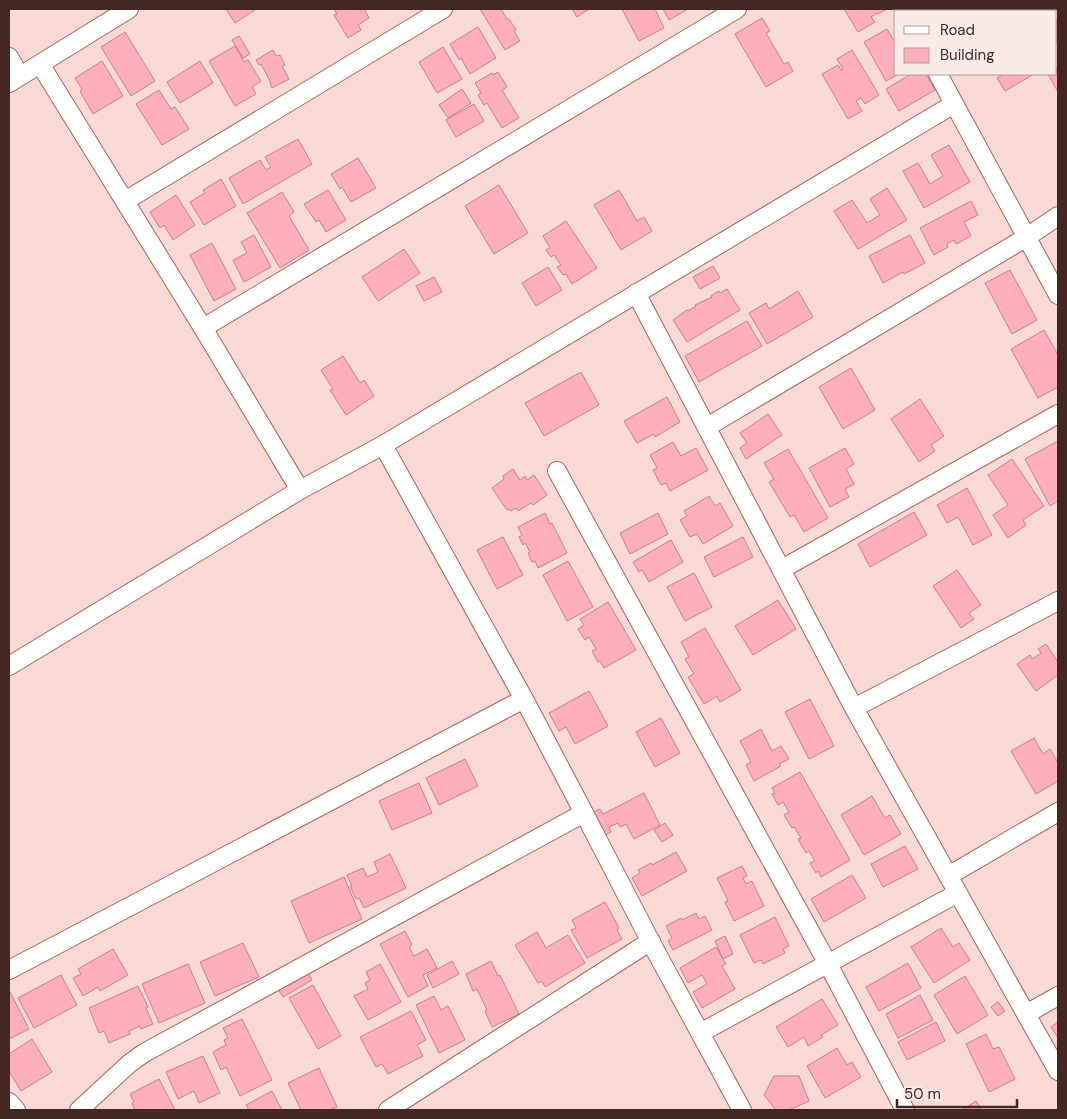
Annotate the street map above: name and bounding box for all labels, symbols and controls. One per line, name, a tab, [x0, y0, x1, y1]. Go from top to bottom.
legend	[894, 10, 1057, 75]
text: Road	[940, 20, 975, 40]
text: Building	[940, 45, 995, 65]
scale bar	[897, 1076, 1017, 1108]
text: 50 m	[904, 1084, 941, 1104]

